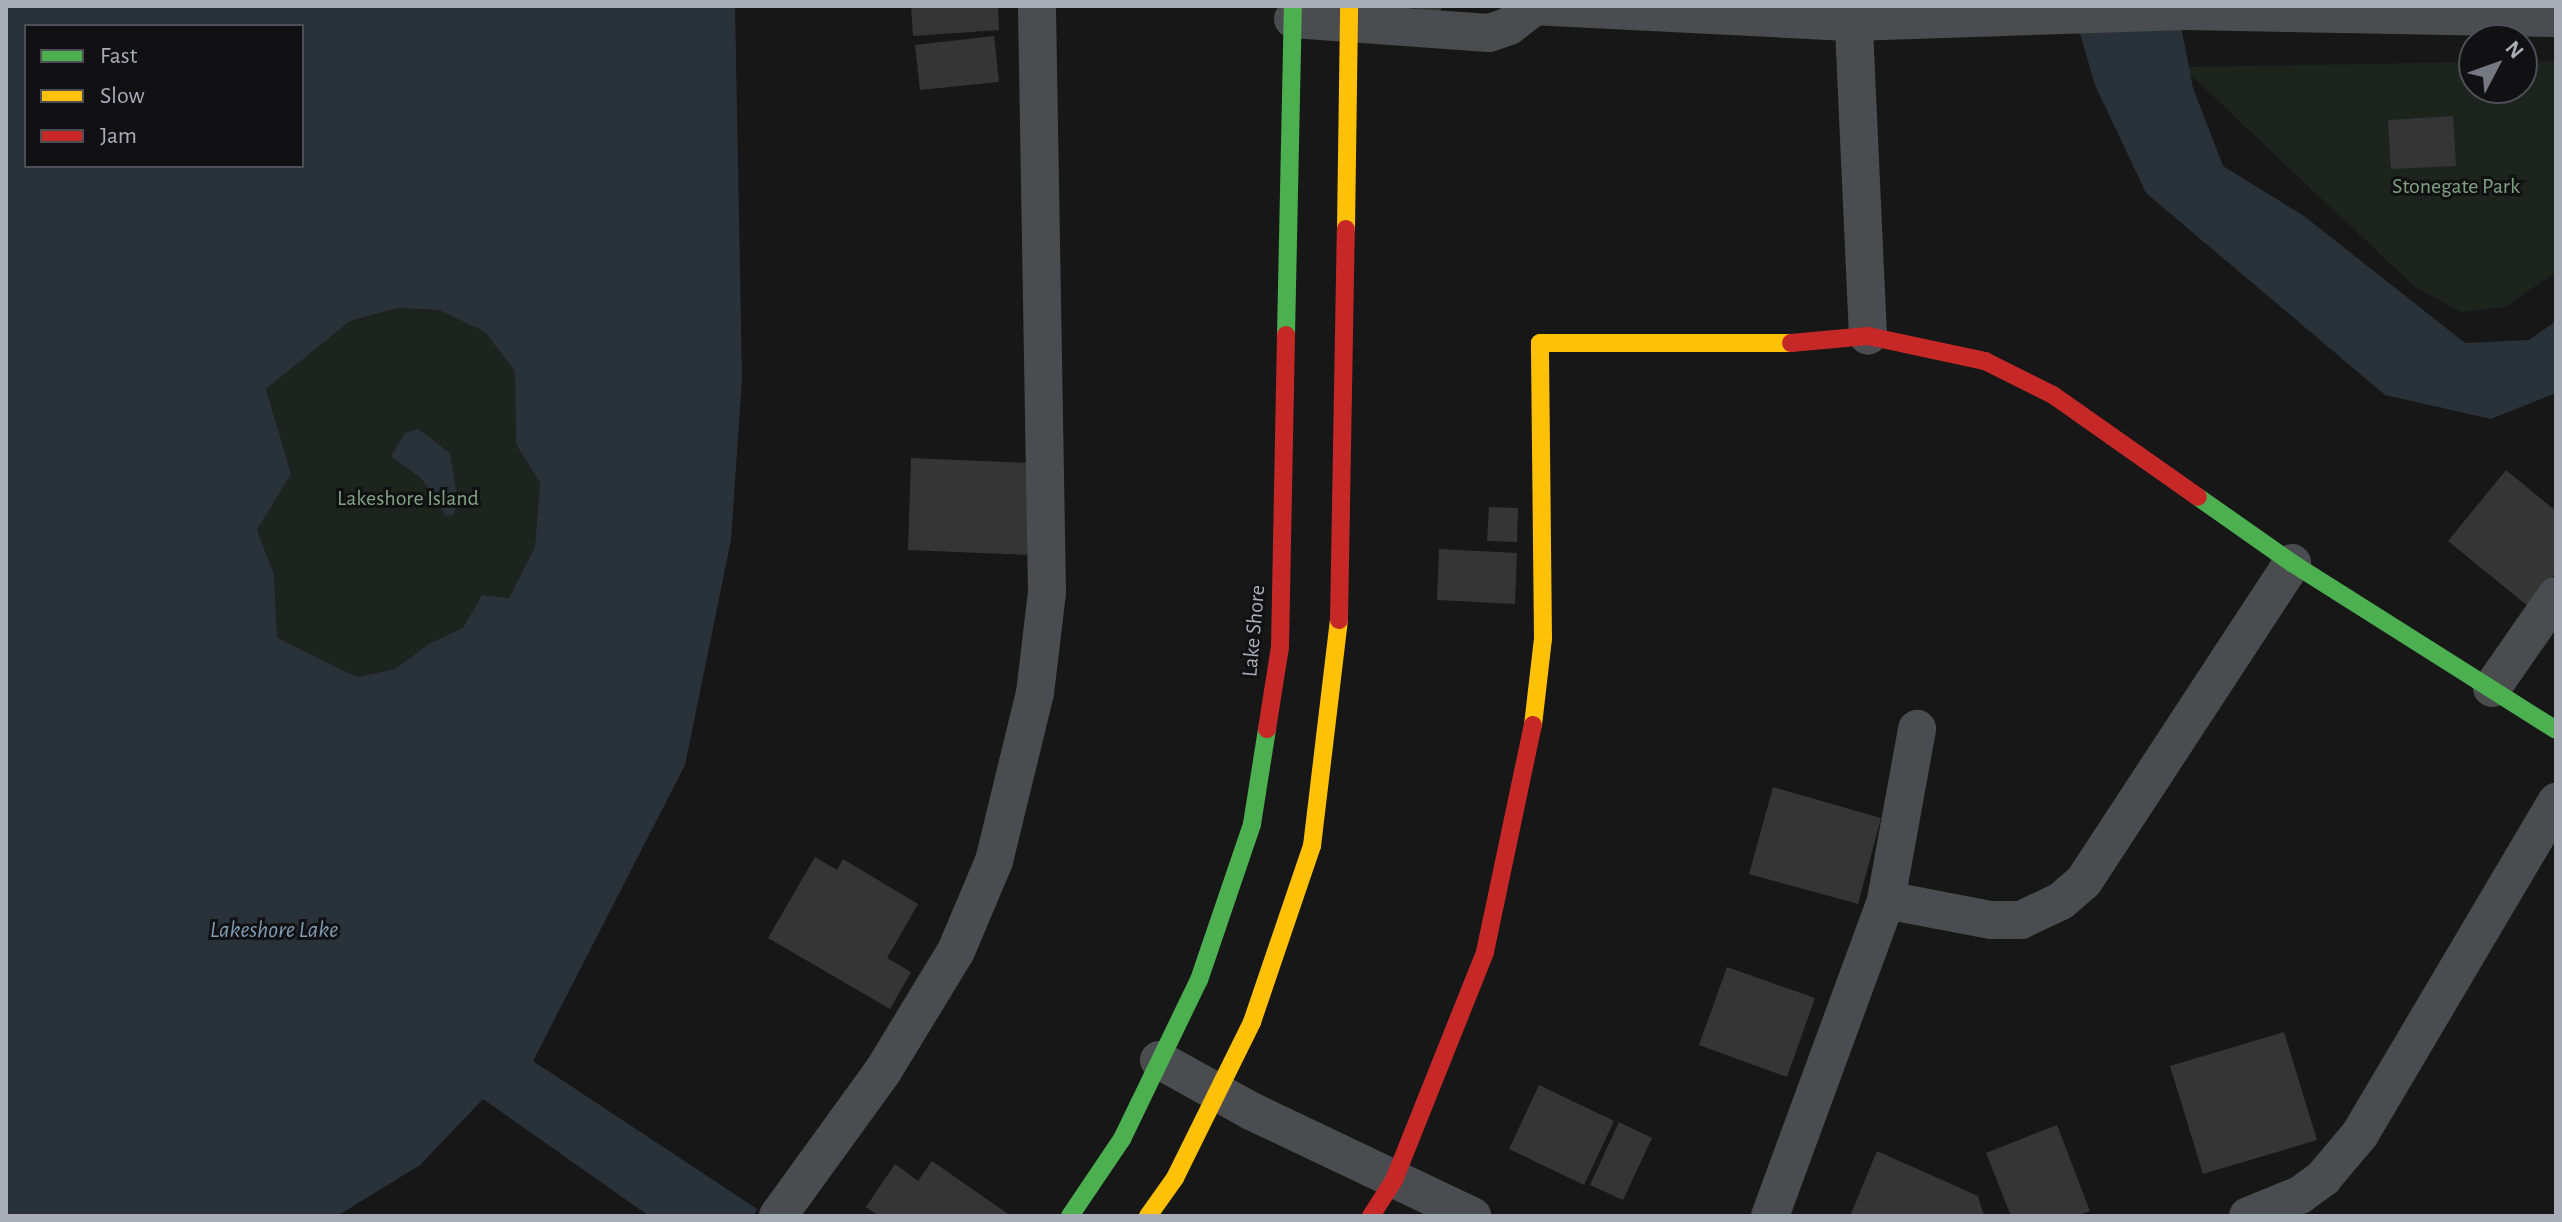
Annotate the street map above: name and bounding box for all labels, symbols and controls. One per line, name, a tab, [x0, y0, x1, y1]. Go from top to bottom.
legend	[24, 24, 304, 168]
north arrow	[2458, 24, 2538, 104]
text: N	[2501, 37, 2528, 63]
text: Fast	[100, 44, 137, 68]
text: Slow	[100, 84, 145, 108]
text: Jam	[100, 124, 137, 148]
park label: Stonegate Park	[2392, 174, 2520, 200]
park label: Lakeshore Island	[337, 486, 479, 512]
street label: Lake Shore	[1237, 584, 1271, 678]
water label: Lakeshore Lake	[210, 917, 338, 945]

